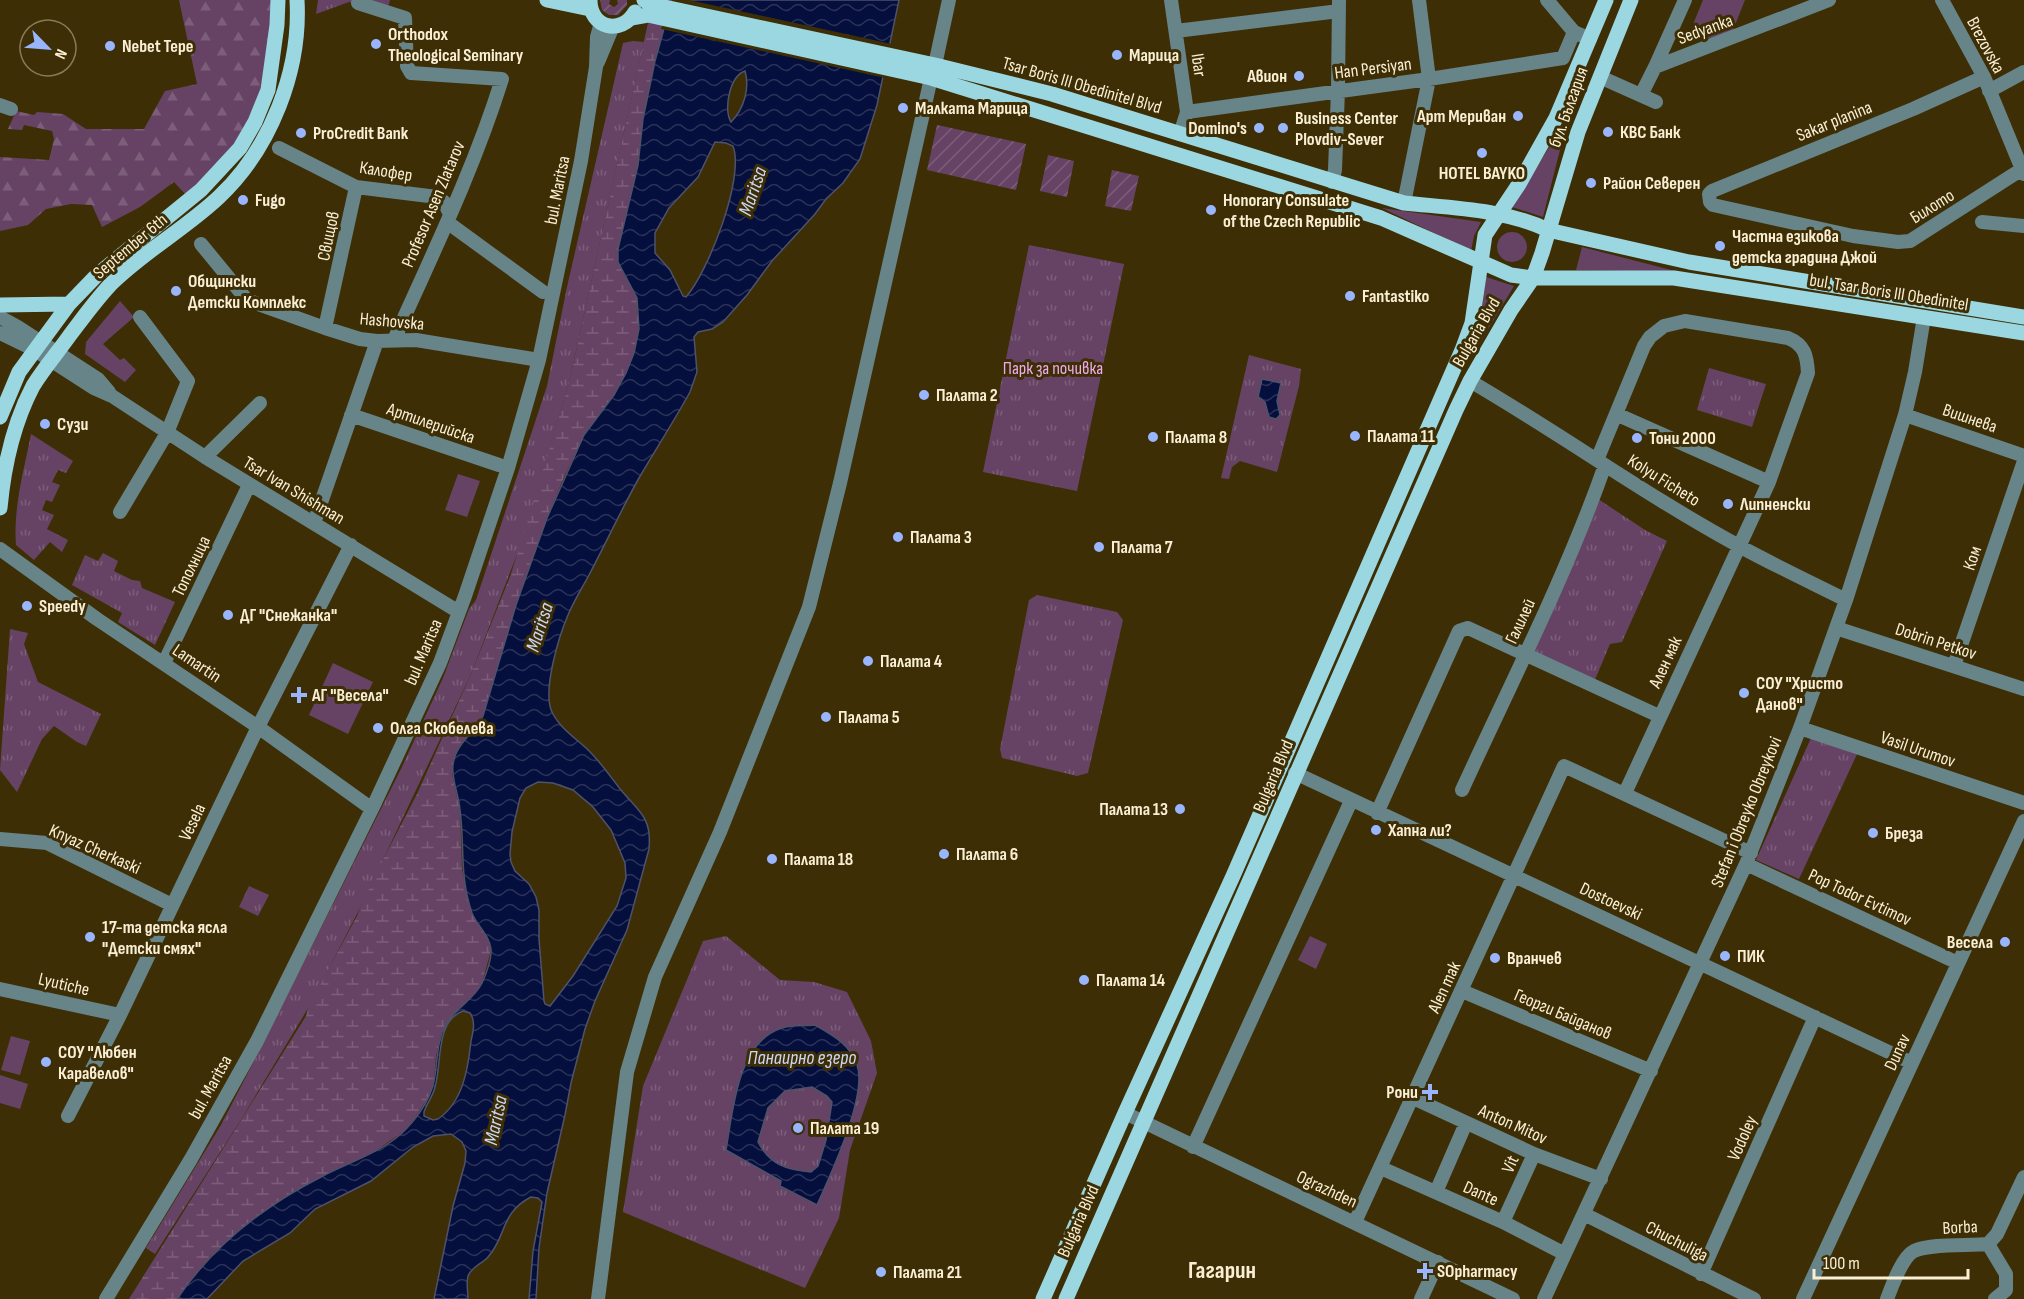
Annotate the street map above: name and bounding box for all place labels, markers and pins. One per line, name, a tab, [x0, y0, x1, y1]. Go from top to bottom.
place label: Orthodox Theological Seminary	[388, 24, 524, 66]
place label: Nebet Tepe	[122, 36, 193, 57]
marker: Orthodox Theological Seminary	[369, 37, 383, 51]
marker: Nebet Tepe	[103, 39, 117, 53]
place label: Марица	[1129, 45, 1179, 66]
marker: Марица	[1110, 48, 1124, 62]
place label: Авион	[1246, 66, 1287, 87]
marker: Авион	[1292, 69, 1306, 83]
place label: Малката Марица	[915, 98, 1028, 119]
marker: Малката Марица	[896, 101, 910, 115]
place label: Арт Мериван	[1416, 106, 1506, 127]
place label: Business Center Plovdiv-Sever	[1295, 108, 1399, 150]
marker: Арт Мериван	[1511, 109, 1525, 123]
place label: Domino's	[1188, 118, 1247, 139]
marker: Domino's	[1252, 121, 1266, 135]
marker: Business Center Plovdiv-Sever	[1276, 121, 1290, 135]
place label: КВС Банк	[1620, 122, 1681, 143]
place label: ProCredit Bank	[313, 123, 409, 144]
marker: КВС Банк	[1601, 125, 1615, 139]
marker: ProCredit Bank	[294, 126, 308, 140]
marker: HOTEL BAYKO	[1475, 146, 1489, 160]
place label: HOTEL BAYKO	[1439, 163, 1525, 184]
place label: Район Северен	[1603, 173, 1700, 194]
marker: Район Северен	[1584, 176, 1598, 190]
place label: Fugo	[255, 190, 286, 211]
place label: Honorary Consulate of the Czech Republic	[1223, 190, 1361, 232]
marker: Fugo	[236, 193, 250, 207]
marker: Honorary Consulate of the Czech Republic	[1204, 203, 1218, 217]
place label: Частна езикова детска градина Джой	[1732, 226, 1877, 268]
marker: Частна езикова детска градина Джой	[1713, 239, 1727, 253]
place label: Общински Детски Комплекс	[188, 271, 306, 313]
marker: Общински Детски Комплекс	[169, 284, 183, 298]
place label: Fantastiko	[1362, 286, 1429, 307]
marker: Fantastiko	[1343, 289, 1357, 303]
place label: Палата 2	[936, 385, 998, 406]
marker: Палата 2	[917, 388, 931, 402]
place label: Сузи	[57, 414, 89, 435]
marker: Сузи	[38, 417, 52, 431]
place label: Палата 11	[1367, 426, 1435, 447]
place label: Палата 8	[1165, 427, 1227, 448]
place label: Тони 2000	[1649, 428, 1716, 449]
marker: Палата 11	[1348, 429, 1362, 443]
marker: Палата 8	[1146, 430, 1160, 444]
marker: Тони 2000	[1630, 431, 1644, 445]
place label: Липненски	[1739, 494, 1811, 515]
marker: Липненски	[1721, 497, 1735, 511]
place label: Палата 3	[910, 527, 972, 548]
marker: Палата 3	[891, 530, 905, 544]
place label: Палата 7	[1111, 537, 1173, 558]
marker: Палата 7	[1092, 540, 1106, 554]
place label: Speedy	[39, 596, 86, 617]
marker: Speedy	[20, 599, 34, 613]
place label: ДГ "Снежанка"	[240, 605, 337, 626]
marker: ДГ "Снежанка"	[221, 608, 235, 622]
place label: Палата 4	[880, 651, 943, 672]
marker: Палата 4	[861, 654, 875, 668]
place label: СОУ "Христо Данов"	[1756, 673, 1843, 715]
place label: АГ "Весела"	[311, 685, 389, 706]
marker: АГ "Весела"	[290, 686, 308, 704]
marker: СОУ "Христо Данов"	[1737, 686, 1751, 700]
place label: Палата 5	[838, 707, 900, 728]
marker: Палата 5	[819, 710, 833, 724]
place label: Олга Скобелева	[390, 718, 494, 739]
marker: Олга Скобелева	[371, 721, 385, 735]
place label: Палата 13	[1099, 799, 1168, 820]
marker: Палата 13	[1173, 802, 1187, 816]
place label: Хапна ли?	[1387, 820, 1452, 841]
marker: Хапна ли?	[1369, 823, 1383, 837]
place label: Бреза	[1885, 823, 1923, 844]
marker: Бреза	[1866, 826, 1880, 840]
place label: Палата 6	[956, 844, 1018, 865]
marker: Палата 6	[937, 847, 951, 861]
place label: Палата 18	[784, 849, 853, 870]
marker: Палата 18	[765, 852, 779, 866]
place label: 17-та детска ясла "Детски смях"	[102, 917, 227, 959]
marker: 17-та детска ясла "Детски смях"	[83, 930, 97, 944]
place label: Весела	[1947, 932, 1993, 953]
marker: Весела	[1998, 935, 2012, 949]
place label: ПИК	[1737, 946, 1765, 967]
place label: Вранчев	[1507, 948, 1562, 969]
marker: ПИК	[1718, 949, 1732, 963]
marker: Вранчев	[1488, 951, 1502, 965]
place label: Палата 14	[1096, 970, 1166, 991]
marker: Палата 14	[1077, 973, 1091, 987]
place label: СОУ "Любен Каравелов"	[58, 1042, 137, 1084]
marker: СОУ "Любен Каравелов"	[39, 1055, 53, 1069]
place label: Рони	[1386, 1082, 1418, 1103]
marker: Рони	[1423, 1085, 1437, 1099]
place label: Палата 19	[810, 1118, 879, 1139]
marker: Палата 19	[791, 1121, 805, 1135]
place label: SOpharmacy	[1437, 1261, 1518, 1282]
place label: Палата 21	[893, 1262, 962, 1283]
marker: SOpharmacy	[1418, 1264, 1432, 1278]
marker: Палата 21	[874, 1265, 888, 1279]

